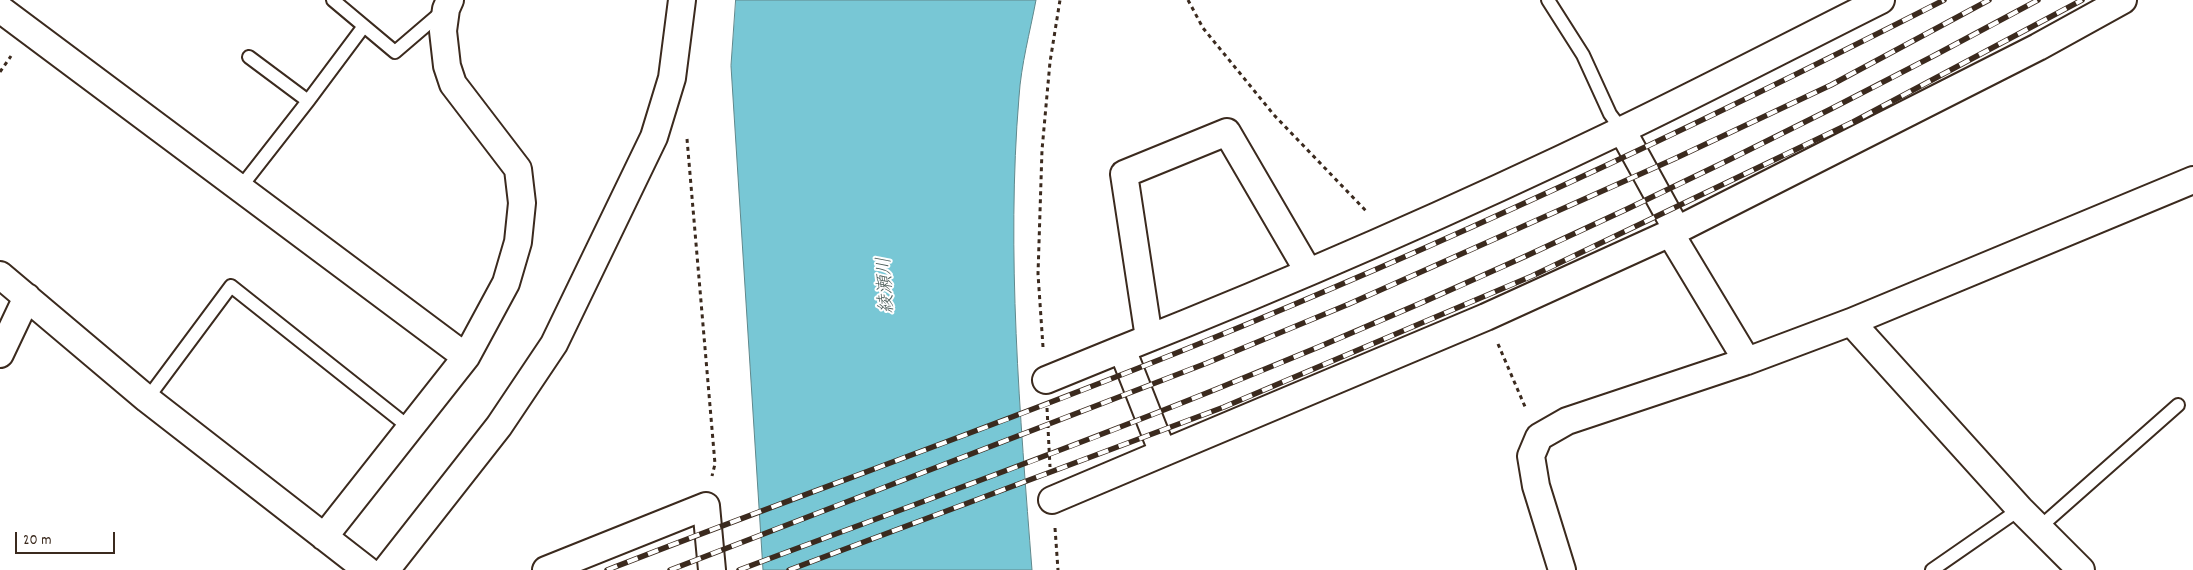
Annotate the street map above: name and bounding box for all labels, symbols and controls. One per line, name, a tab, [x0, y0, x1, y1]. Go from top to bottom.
water label: 綾瀬川	[875, 256, 901, 314]
scale bar	[18, 522, 118, 554]
text: 20 m	[23, 530, 51, 552]

